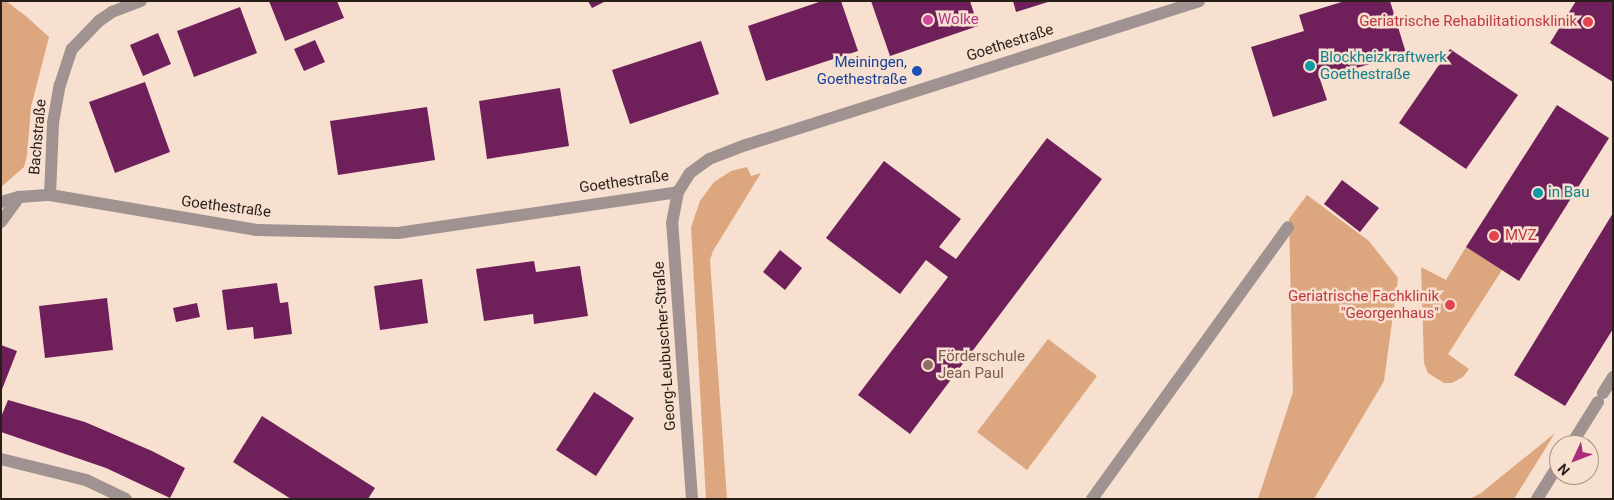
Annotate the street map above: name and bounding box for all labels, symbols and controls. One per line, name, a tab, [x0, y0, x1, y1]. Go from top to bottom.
place label: Wolke	[938, 11, 979, 29]
place label: Geriatrische Rehabilitationsklinik	[1359, 13, 1577, 31]
marker: Wolke	[922, 14, 934, 26]
marker: Geriatrische Rehabilitationsklinik	[1581, 15, 1595, 29]
street label: Goethestraße	[964, 20, 1056, 66]
place label: Blockheizkraftwerk Goethestraße	[1320, 48, 1447, 83]
place label: Meiningen, Goethestraße	[817, 53, 907, 88]
marker: Blockheizkraftwerk Goethestraße	[1304, 60, 1316, 72]
marker: Meiningen, Goethestraße	[911, 65, 923, 77]
street label: Bachstraße	[26, 98, 50, 176]
street label: Goethestraße	[578, 167, 670, 197]
place label: in Bau	[1548, 184, 1589, 202]
marker: in Bau	[1532, 187, 1544, 199]
street label: Goethestraße	[180, 193, 272, 221]
place label: MVZ	[1505, 227, 1537, 245]
marker: MVZ	[1487, 229, 1501, 243]
street label: Georg-Leubuscher-Straße	[650, 261, 680, 431]
place label: Geriatrische Fachklinik "Georgenhaus"	[1288, 287, 1439, 322]
marker: Geriatrische Fachklinik "Georgenhaus"	[1443, 298, 1457, 312]
place label: Förderschule Jean Paul	[938, 347, 1025, 382]
marker: Förderschule Jean Paul	[922, 359, 934, 371]
north arrow	[1549, 435, 1599, 485]
text: N	[1555, 460, 1573, 479]

